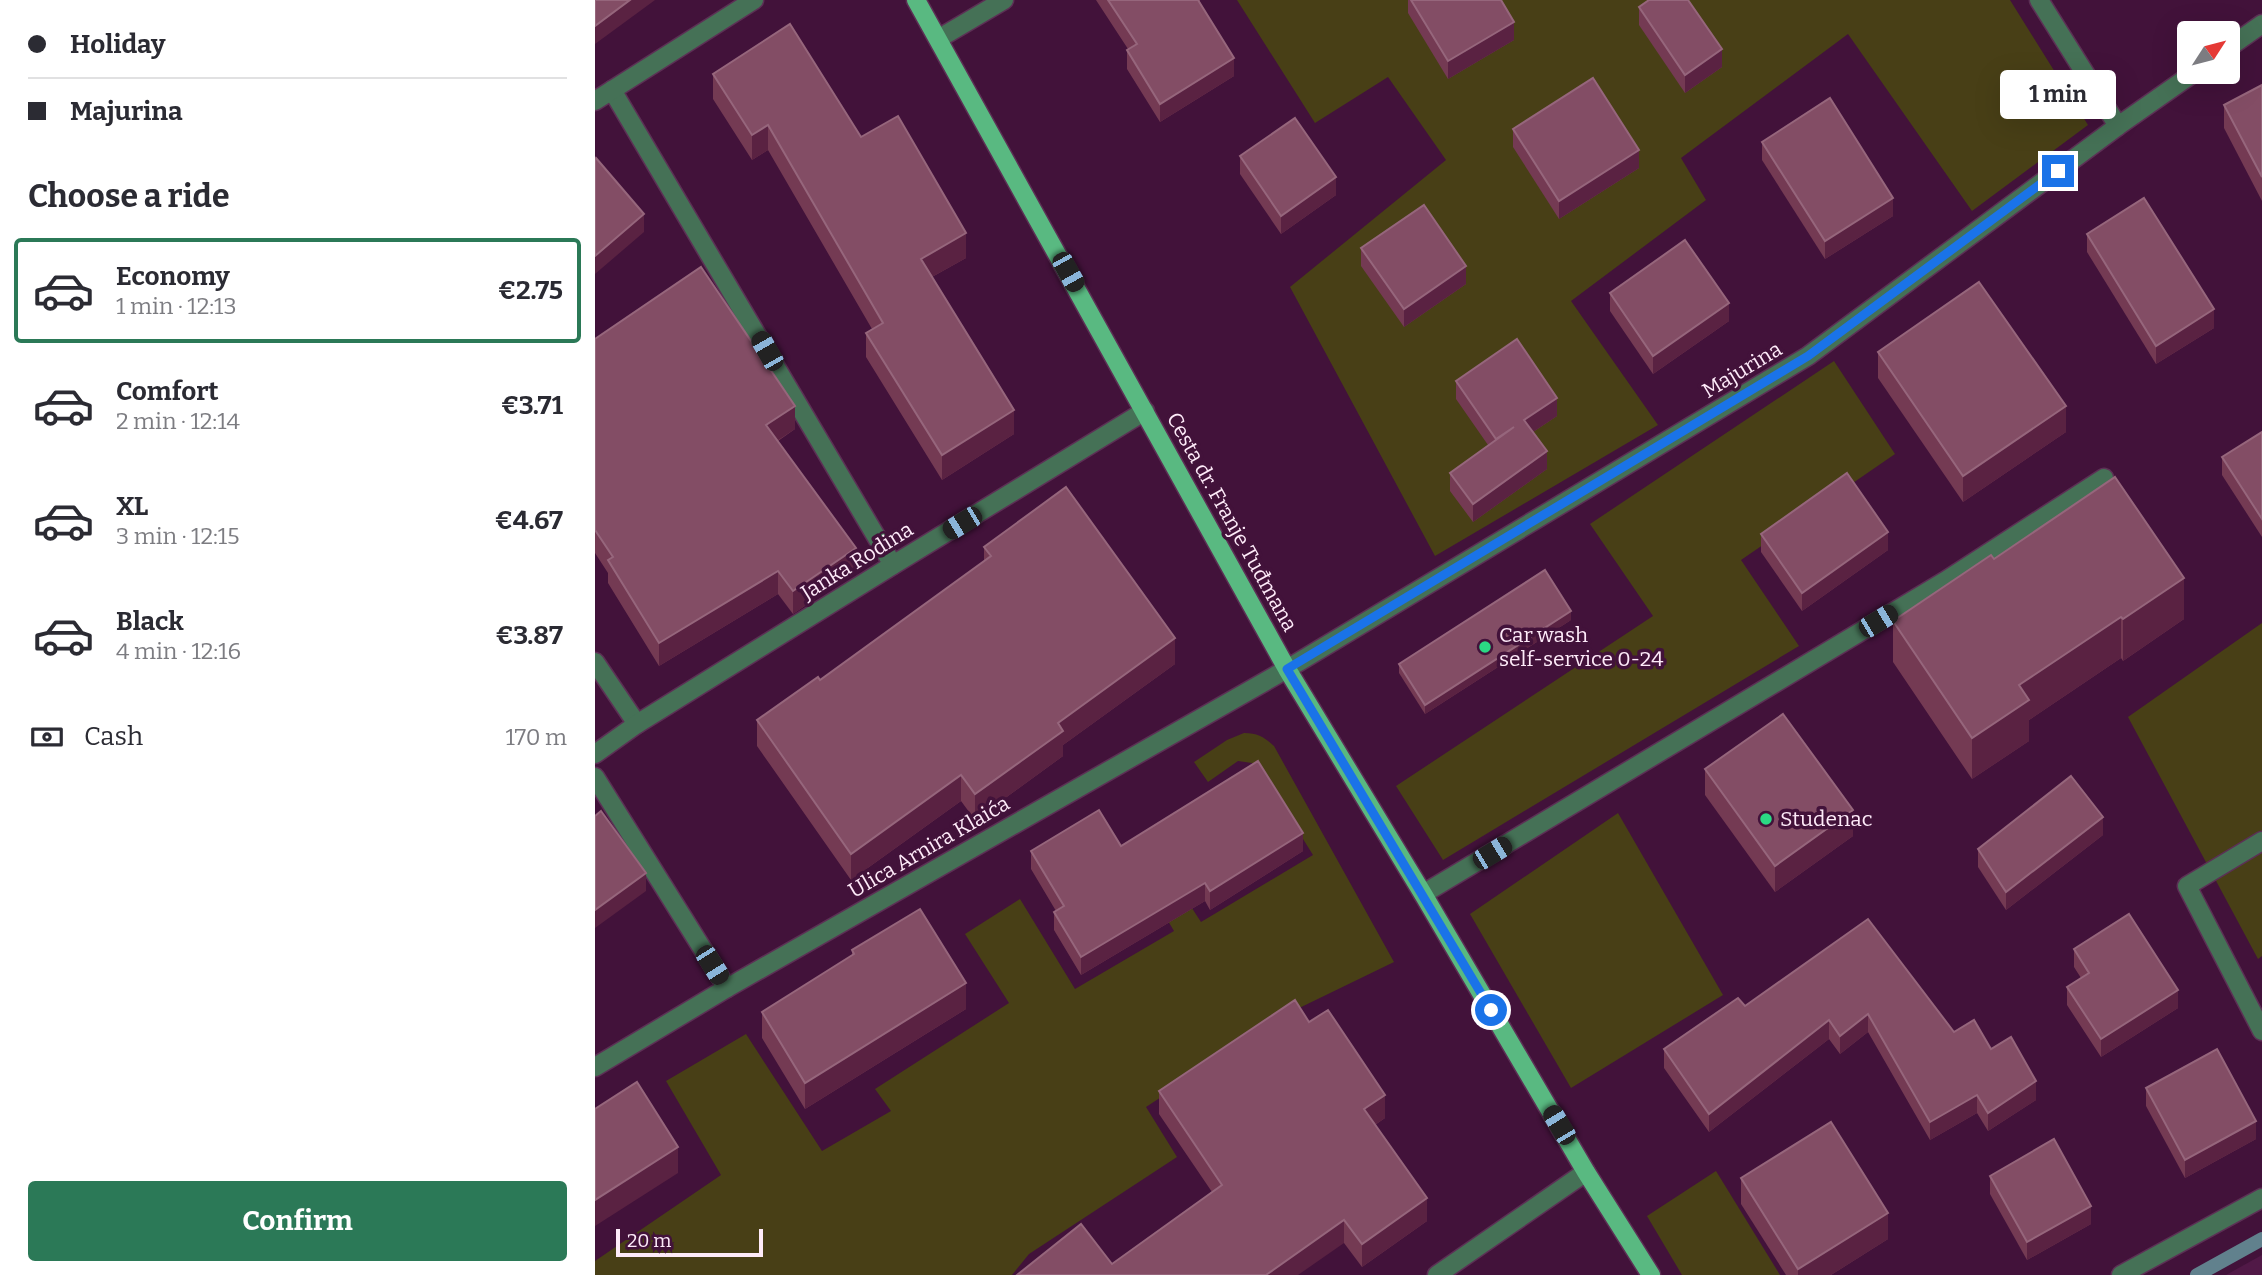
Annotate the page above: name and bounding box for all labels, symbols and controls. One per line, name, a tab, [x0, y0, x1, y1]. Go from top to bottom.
north arrow	[2177, 21, 2240, 84]
map controls	[2177, 21, 2240, 84]
text: Holiday	[70, 29, 165, 60]
callout: 1 min	[2000, 69, 2116, 118]
text: 1 min	[2029, 80, 2087, 108]
text: Majurina	[70, 96, 183, 127]
route end	[2042, 155, 2074, 187]
text: Choose a ride	[28, 177, 229, 215]
car	[1049, 249, 1088, 295]
icon: car	[32, 259, 95, 322]
text: Economy	[116, 261, 230, 292]
text: €2.75	[498, 275, 563, 306]
text: 1 min · 12:13	[116, 292, 237, 320]
car	[748, 328, 787, 374]
street label: Majurina	[1697, 336, 1787, 404]
icon: car	[32, 374, 95, 437]
text: Comfort	[116, 376, 219, 407]
text: €3.71	[501, 390, 563, 421]
text: 2 min · 12:14	[116, 407, 240, 435]
street label: Cesta dr. Franje Tuđmana	[1161, 408, 1303, 637]
icon: car	[32, 489, 95, 552]
text: XL	[116, 491, 148, 522]
car	[939, 503, 986, 543]
text: €4.67	[495, 505, 563, 536]
street label: Janka Rodina	[795, 516, 918, 606]
text: 3 min · 12:15	[116, 522, 239, 550]
car	[1855, 601, 1902, 641]
icon: car	[32, 604, 95, 667]
text: Black	[116, 606, 184, 637]
text: €3.87	[495, 620, 563, 651]
place label: Car wash self-service 0-24	[1499, 622, 1664, 672]
text: 4 min · 12:16	[116, 637, 241, 665]
marker: Car wash self-service 0-24	[1477, 639, 1493, 655]
icon: cash	[28, 718, 66, 756]
text: Cash	[84, 721, 143, 752]
text: 170 m	[505, 723, 567, 751]
street label: Ulica Arnira Klaića	[844, 790, 1015, 904]
place label: Studenac	[1780, 806, 1873, 832]
marker: Studenac	[1758, 811, 1774, 827]
car	[1469, 833, 1516, 873]
car	[692, 942, 733, 988]
route start	[1475, 994, 1507, 1026]
car	[1540, 1102, 1579, 1148]
button: Confirm	[28, 1181, 567, 1261]
scale bar	[616, 1226, 763, 1258]
text: 20 m	[627, 1229, 671, 1252]

